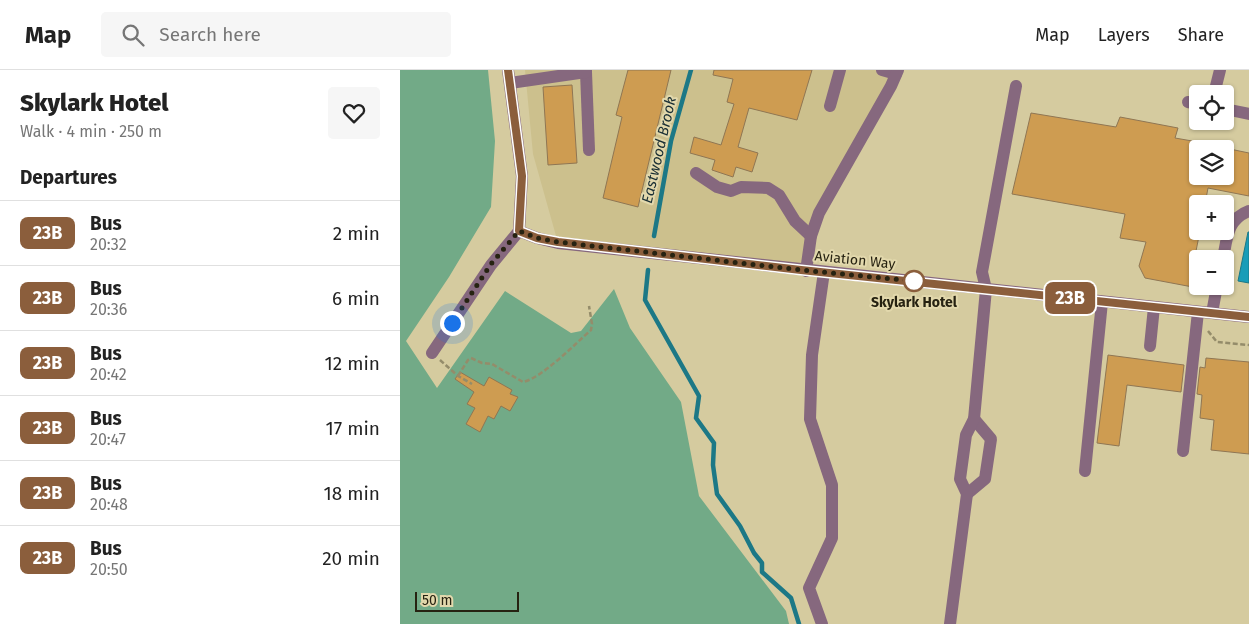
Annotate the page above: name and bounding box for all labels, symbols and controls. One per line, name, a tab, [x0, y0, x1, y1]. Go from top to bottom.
search box	[101, 12, 451, 57]
text: Map	[25, 21, 71, 49]
icon: search	[119, 21, 147, 49]
text: Search here	[159, 23, 261, 46]
text: Map	[1035, 24, 1070, 46]
text: Layers	[1098, 24, 1150, 46]
text: Share	[1178, 24, 1224, 46]
map controls	[1189, 85, 1234, 295]
button: locate	[1189, 85, 1234, 130]
button: heart	[328, 87, 380, 139]
text: Skylark Hotel	[20, 89, 168, 117]
water label: Eastwood Brook	[638, 95, 680, 205]
text: Walk · 4 min · 250 m	[20, 122, 162, 141]
button: layers	[1189, 140, 1234, 185]
text: Departures	[20, 166, 117, 189]
button: +	[1189, 195, 1234, 240]
text: Bus	[90, 212, 122, 235]
text: 23B	[33, 222, 62, 244]
text: 2 min	[333, 222, 380, 245]
text: 20:32	[90, 235, 127, 254]
street label: Aviation Way	[814, 247, 896, 273]
button: −	[1189, 250, 1234, 295]
marker: Skylark Hotel	[903, 270, 925, 292]
text: Bus	[90, 277, 122, 300]
line badge: 23B	[1041, 282, 1099, 314]
text: 23B	[33, 287, 62, 309]
text: 6 min	[332, 287, 380, 310]
text: 23B	[1055, 287, 1085, 309]
place label: Skylark Hotel	[871, 294, 958, 311]
text: 20:36	[90, 300, 127, 319]
your location	[440, 311, 465, 336]
text: Bus	[90, 342, 122, 365]
text: 23B	[33, 352, 62, 374]
text: 12 min	[325, 352, 380, 375]
text: 20:42	[90, 365, 127, 384]
text: Bus	[90, 407, 122, 430]
text: 23B	[33, 417, 62, 439]
text: 17 min	[326, 417, 380, 440]
text: 20:47	[90, 430, 126, 449]
text: Bus	[90, 472, 122, 495]
text: 23B	[33, 482, 62, 504]
text: 18 min	[323, 482, 380, 505]
text: 20:48	[90, 495, 128, 514]
text: Bus	[90, 537, 122, 560]
text: 23B	[33, 547, 62, 569]
text: 20 min	[322, 547, 380, 570]
text: 20:50	[90, 560, 128, 579]
scale bar	[415, 589, 519, 612]
text: 50 m	[422, 592, 453, 609]

